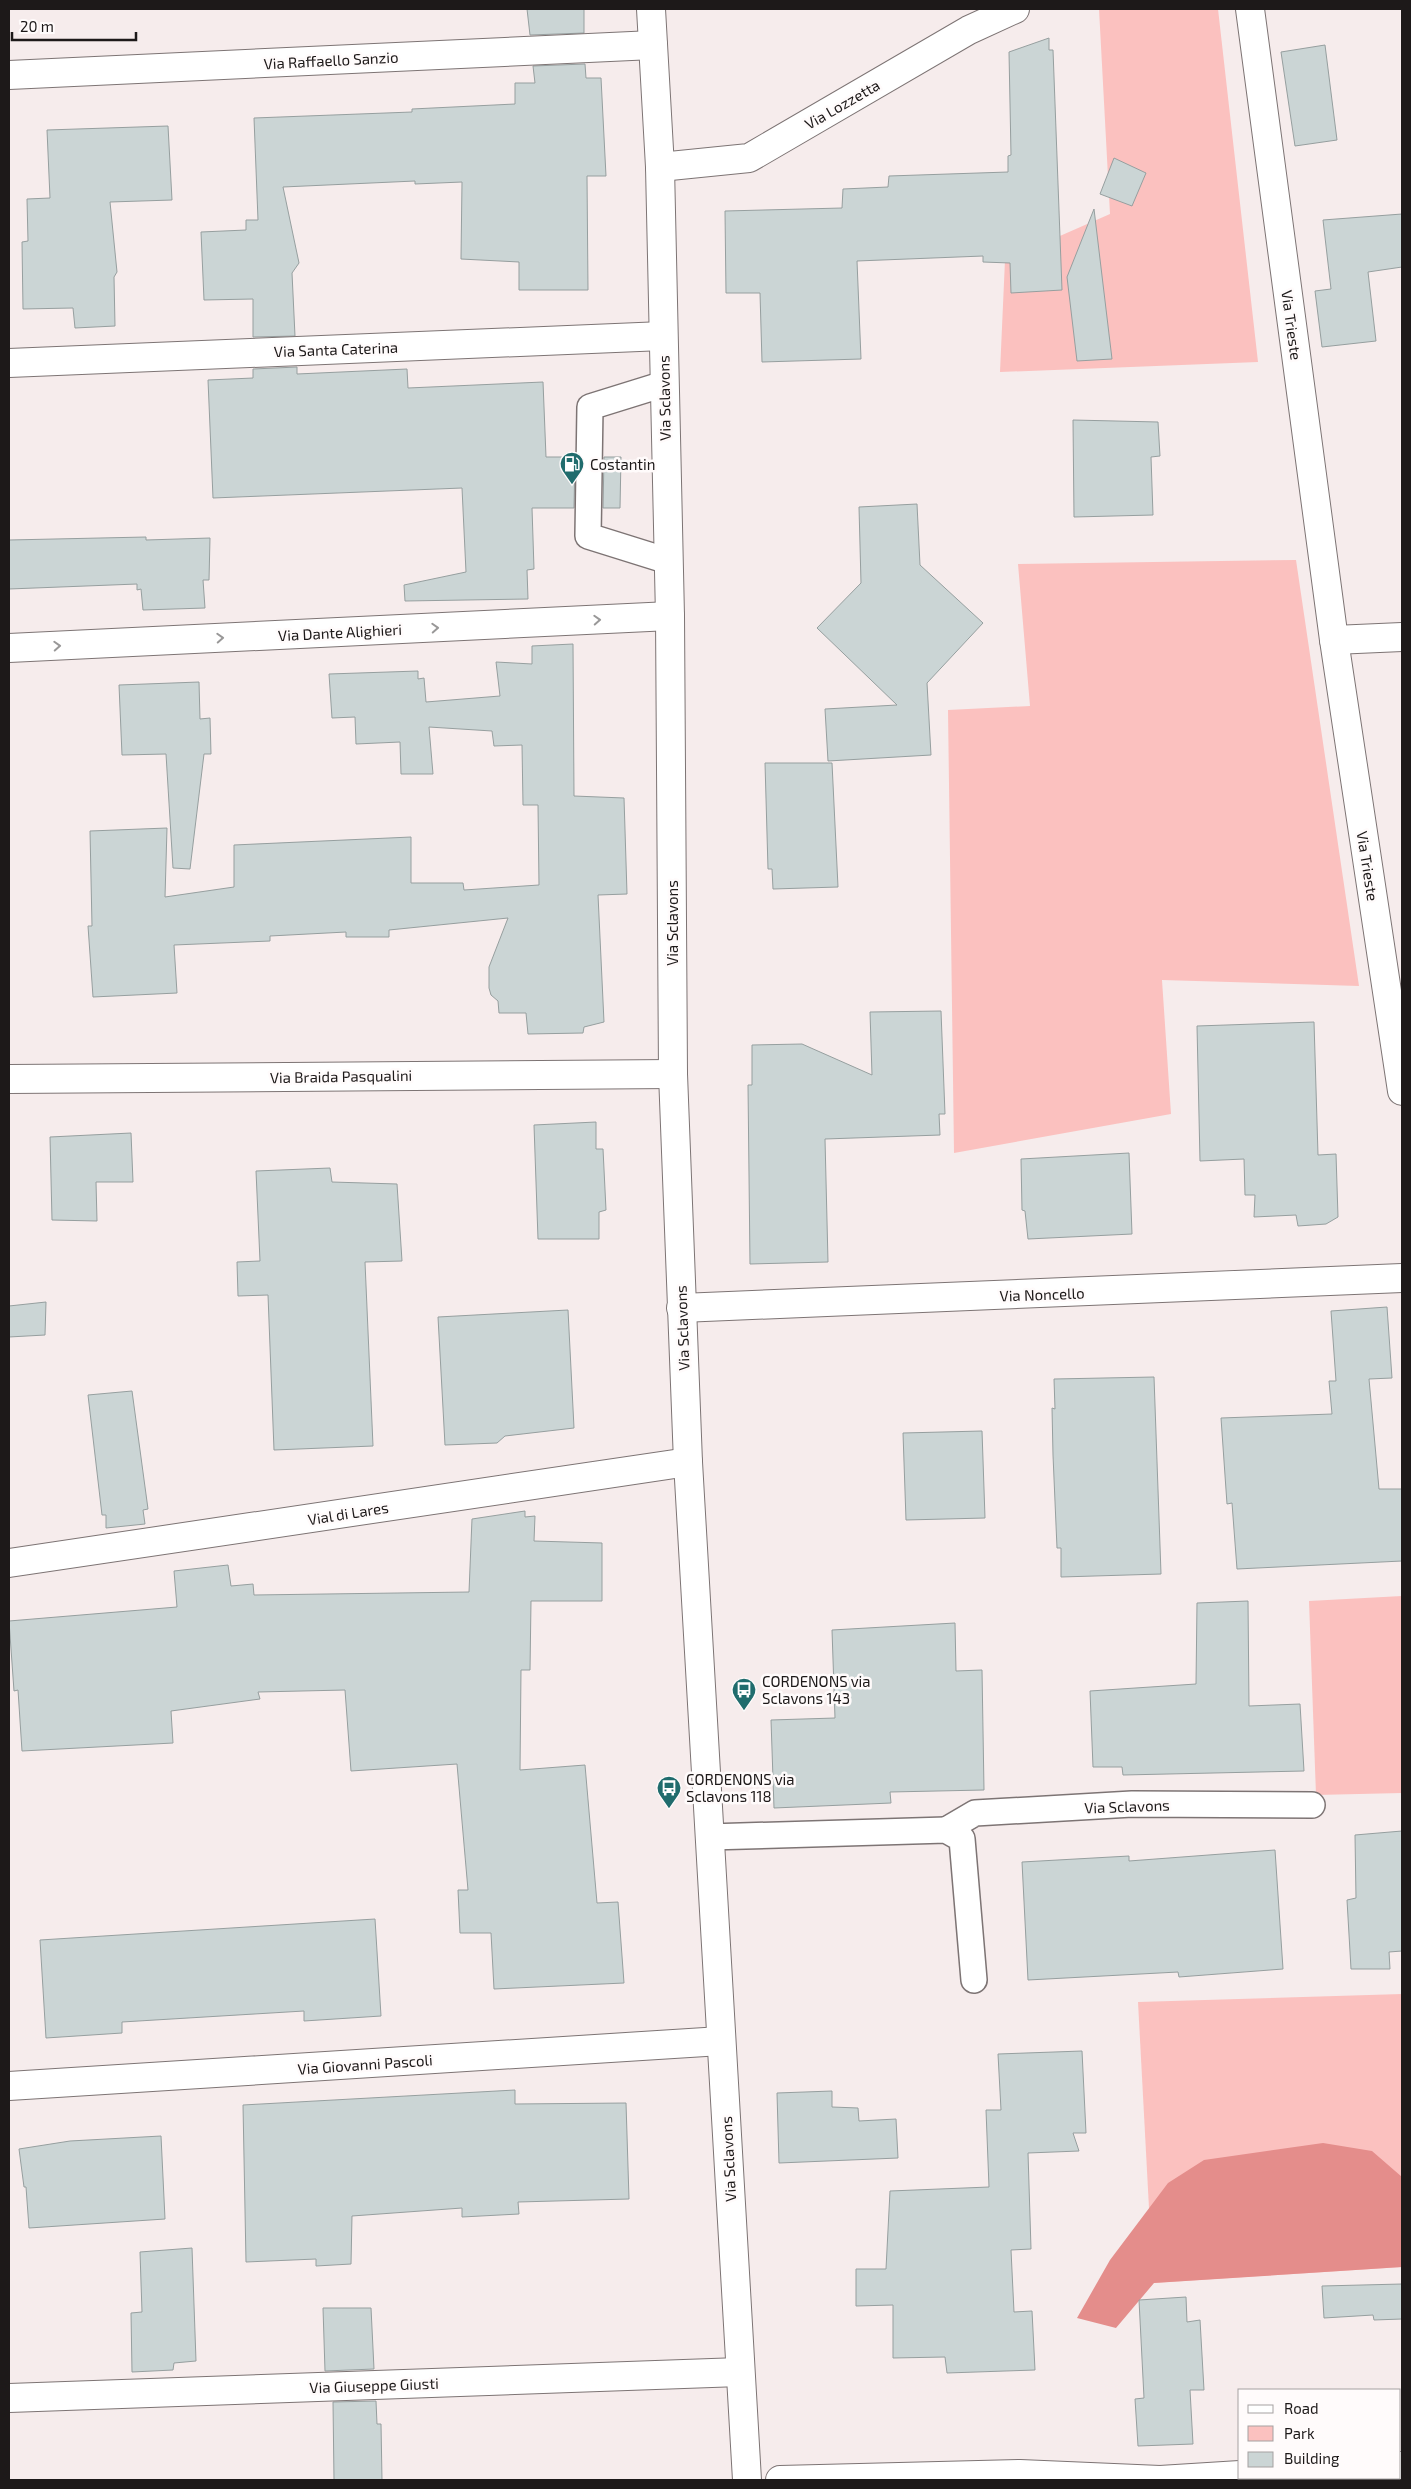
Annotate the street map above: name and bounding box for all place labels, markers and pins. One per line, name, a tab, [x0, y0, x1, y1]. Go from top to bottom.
fuel station icon: Costantin	[559, 451, 585, 485]
place label: Costantin	[590, 455, 656, 473]
place label: CORDENONS via Sclavons 143	[762, 1672, 871, 1707]
bus stop icon: CORDENONS via Sclavons 143	[731, 1677, 757, 1711]
place label: CORDENONS via Sclavons 118	[686, 1770, 795, 1805]
bus stop icon: CORDENONS via Sclavons 118	[656, 1775, 682, 1809]

